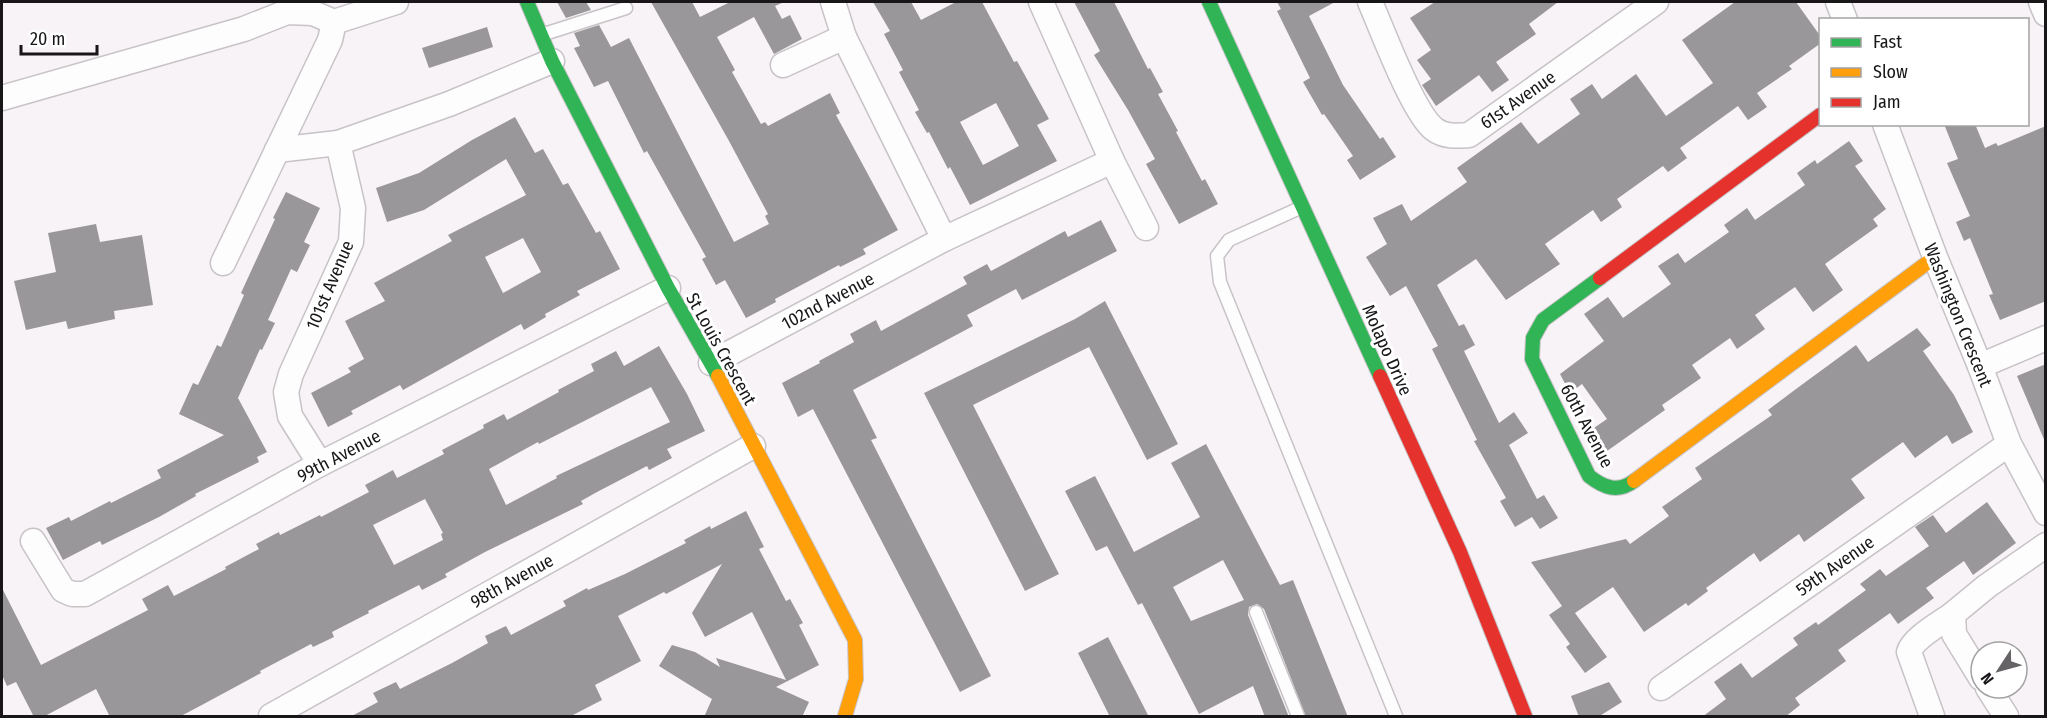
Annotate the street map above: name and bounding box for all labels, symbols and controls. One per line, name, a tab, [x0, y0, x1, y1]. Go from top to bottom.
scale bar	[21, 18, 98, 56]
legend	[1819, 18, 2029, 126]
text: 20 m	[30, 28, 65, 50]
text: Fast	[1873, 31, 1902, 53]
text: Slow	[1873, 61, 1908, 83]
street label: 61st Avenue	[1476, 66, 1560, 134]
text: Jam	[1873, 91, 1901, 113]
street label: 101st Avenue	[301, 237, 359, 333]
street label: Washington Crescent	[1919, 240, 1997, 390]
street label: 102nd Avenue	[778, 267, 878, 335]
street label: St Louis Crescent	[681, 289, 761, 409]
street label: Molapo Drive	[1357, 301, 1417, 399]
street label: 60th Avenue	[1556, 380, 1618, 472]
street label: 99th Avenue	[294, 425, 385, 487]
street label: 59th Avenue	[1792, 531, 1878, 601]
street label: 98th Avenue	[467, 549, 557, 613]
north arrow	[1969, 640, 2029, 700]
text: N	[1977, 669, 1998, 688]

